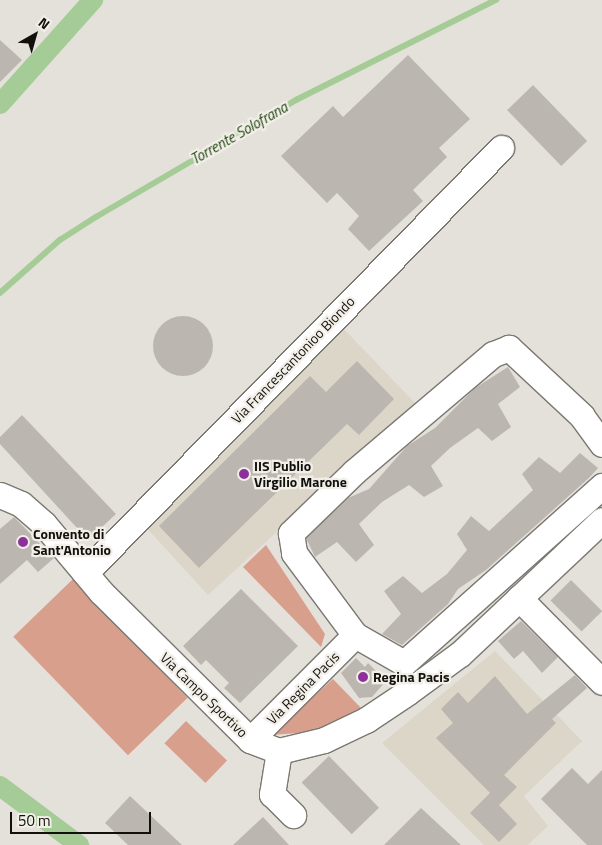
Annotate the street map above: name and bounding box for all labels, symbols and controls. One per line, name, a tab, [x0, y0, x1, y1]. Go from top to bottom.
north arrow	[10, 10, 60, 60]
text: N	[34, 12, 55, 34]
water label: Torrente Solofrana	[187, 98, 291, 168]
street label: Via Francescantonioo Biondo	[228, 293, 358, 427]
place label: IIS Publio Virgilio Marone	[254, 458, 347, 491]
marker: IIS Publio Virgilio Marone	[238, 468, 250, 480]
place label: Convento di Sant'Antonio	[33, 526, 111, 558]
marker: Convento di Sant'Antonio	[17, 536, 29, 548]
street label: Via Regina Pacis	[263, 648, 343, 728]
street label: Via Campo Sportivo	[157, 649, 251, 741]
place label: Regina Pacis	[373, 669, 450, 685]
marker: Regina Pacis	[357, 671, 369, 683]
scale bar	[12, 802, 154, 834]
text: 50 m	[18, 809, 51, 832]

